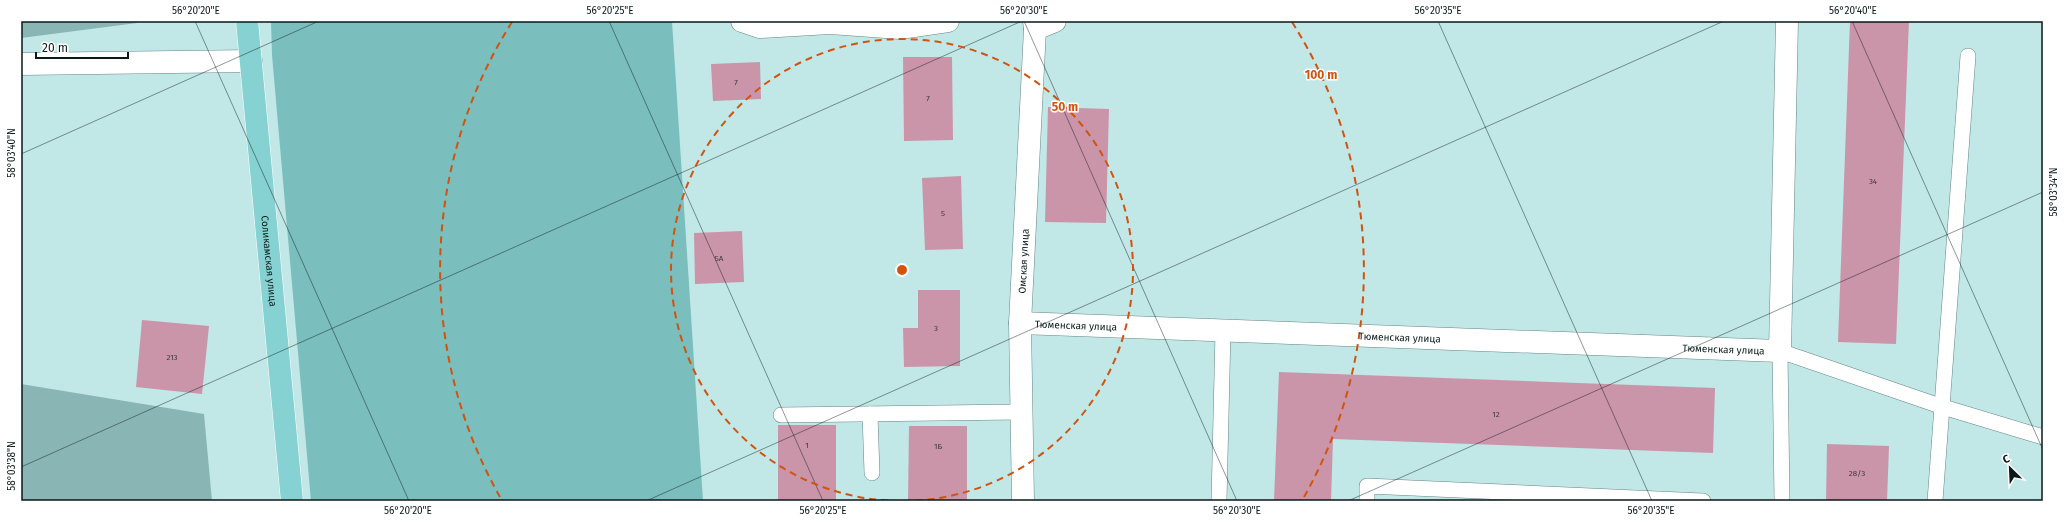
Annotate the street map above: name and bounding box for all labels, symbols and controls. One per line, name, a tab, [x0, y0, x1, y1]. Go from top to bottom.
text: 56°20'20"E	[172, 5, 220, 17]
text: 56°20'25"E	[586, 5, 634, 17]
text: 56°20'30"E	[1000, 5, 1048, 17]
text: 56°20'35"E	[1414, 5, 1462, 17]
text: 56°20'40"E	[1829, 5, 1877, 17]
scale bar	[36, 34, 128, 60]
text: 20 m	[42, 41, 68, 55]
text: 100 m	[1305, 68, 1337, 82]
house number: 7	[734, 78, 738, 87]
house number: 7	[926, 94, 930, 103]
text: 50 m	[1052, 100, 1078, 114]
text: 58°03'40"N	[6, 128, 18, 178]
text: 58°03'34"N	[2048, 168, 2060, 217]
house number: 34	[1869, 177, 1878, 186]
house number: 5	[941, 209, 945, 218]
street label: Соликамская улица	[258, 215, 279, 307]
street label: Омская улица	[1017, 228, 1032, 294]
house number: 5А	[715, 254, 724, 263]
centre of rings	[895, 263, 909, 277]
street label: Тюменская улица	[1035, 319, 1117, 334]
house number: 3	[934, 324, 938, 333]
street label: Тюменская улица	[1358, 330, 1441, 345]
street label: Тюменская улица	[1682, 342, 1765, 357]
house number: 213	[166, 353, 178, 362]
house number: 12	[1492, 410, 1500, 419]
text: 58°03'38"N	[6, 441, 18, 491]
house number: 1	[805, 441, 809, 450]
house number: 1Б	[934, 442, 942, 451]
north arrow	[1990, 448, 2030, 488]
text: С	[2001, 452, 2012, 467]
house number: 28/3	[1849, 469, 1865, 478]
text: 56°20'20"E	[384, 505, 432, 517]
text: 56°20'25"E	[799, 505, 847, 517]
text: 56°20'30"E	[1213, 505, 1261, 517]
text: 56°20'35"E	[1627, 505, 1675, 517]

